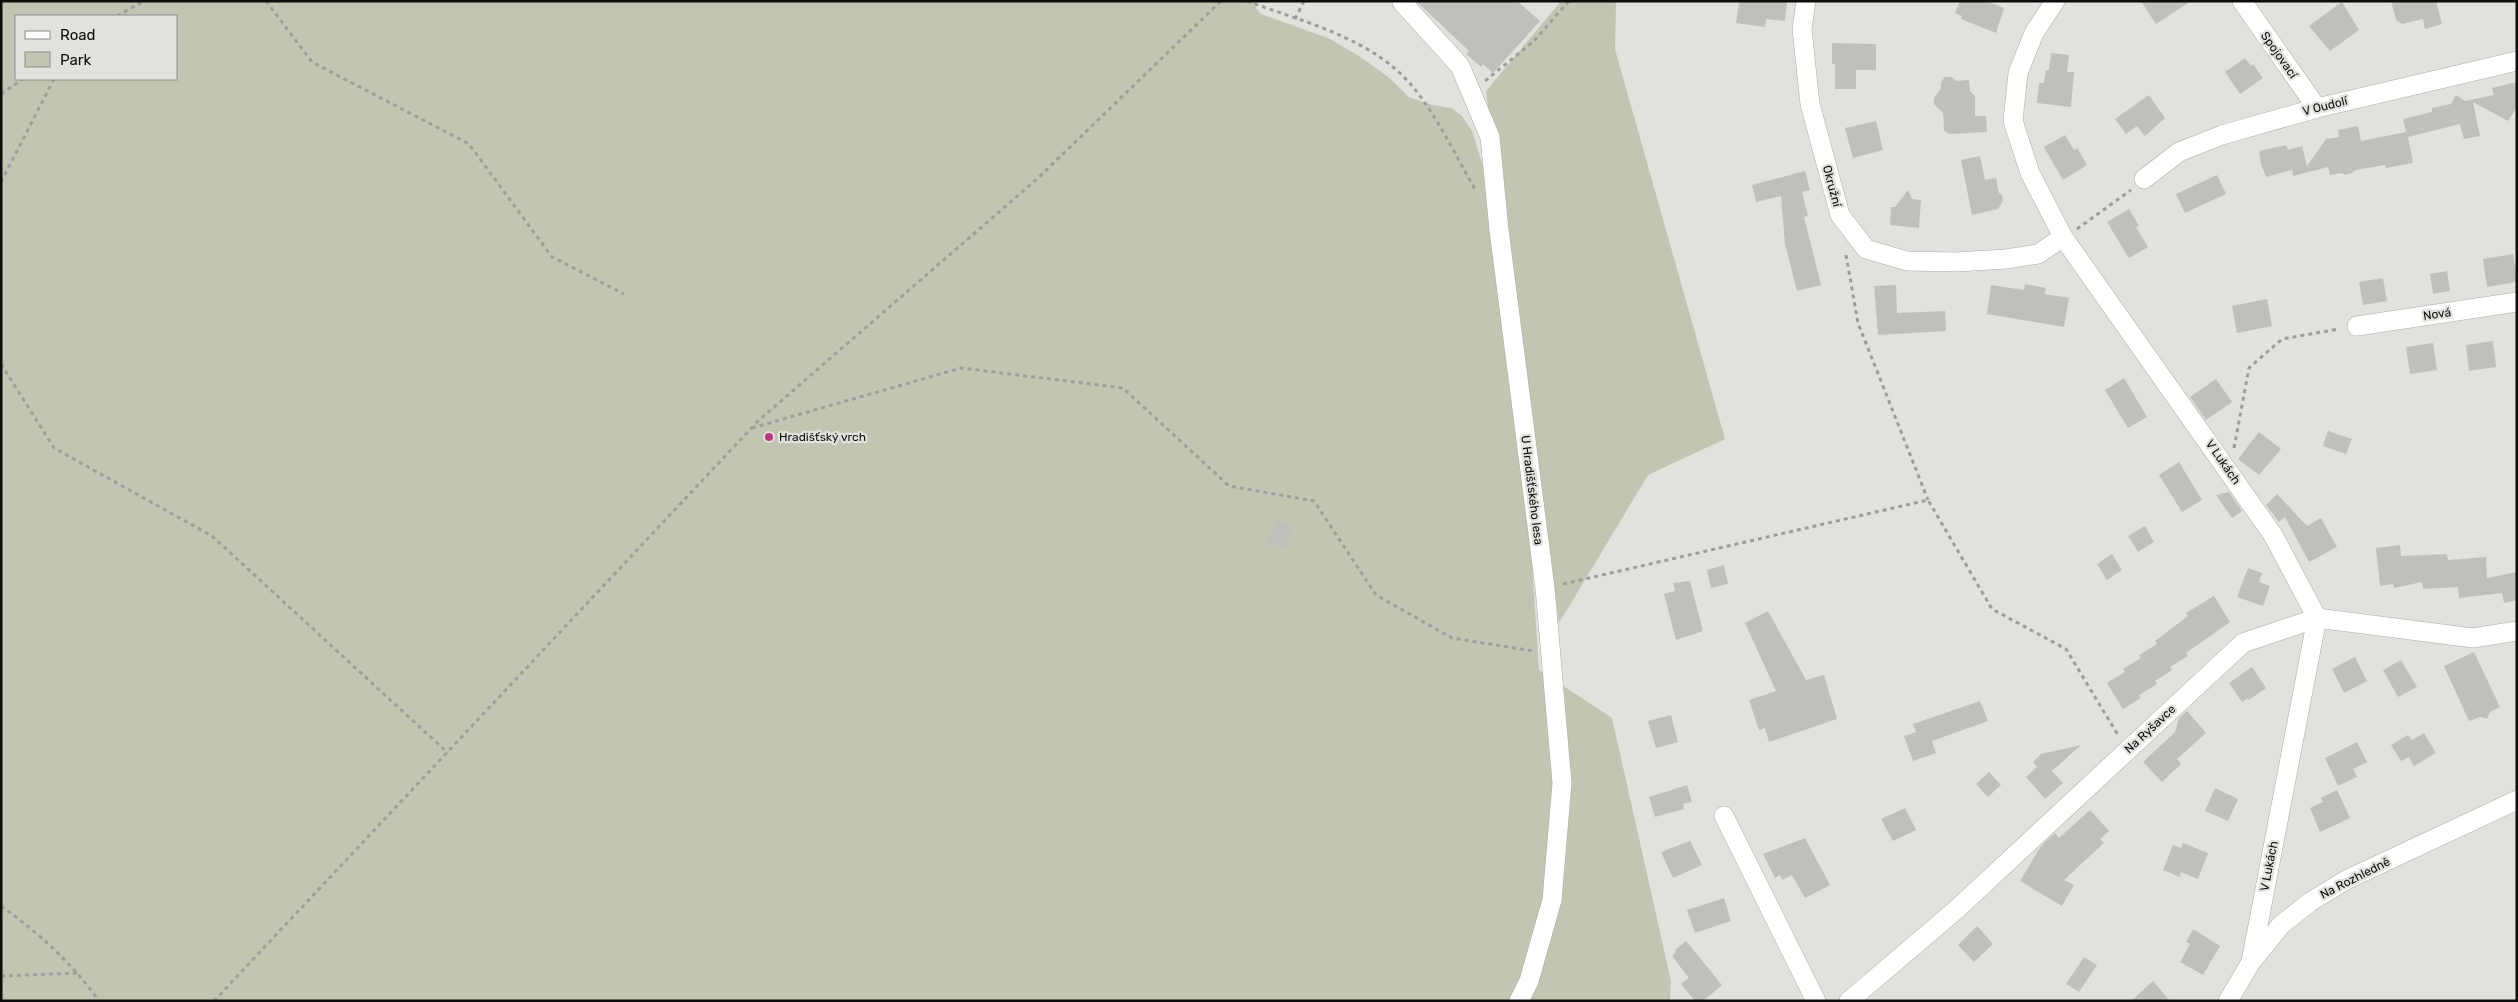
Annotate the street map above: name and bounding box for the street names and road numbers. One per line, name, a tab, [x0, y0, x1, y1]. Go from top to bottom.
street label: Spojovací	[2258, 29, 2301, 82]
street label: V Oudolí	[2301, 93, 2350, 118]
street label: Okružní	[1820, 164, 1845, 209]
street label: Nová	[2422, 305, 2452, 323]
street label: U Hradišťského lesa	[1518, 434, 1546, 546]
street label: V Lukách	[2203, 437, 2243, 487]
street label: Na Ryšavce	[2122, 702, 2179, 756]
street label: V Lukách	[2257, 840, 2281, 892]
street label: Na Rozhledně	[2318, 854, 2393, 902]

